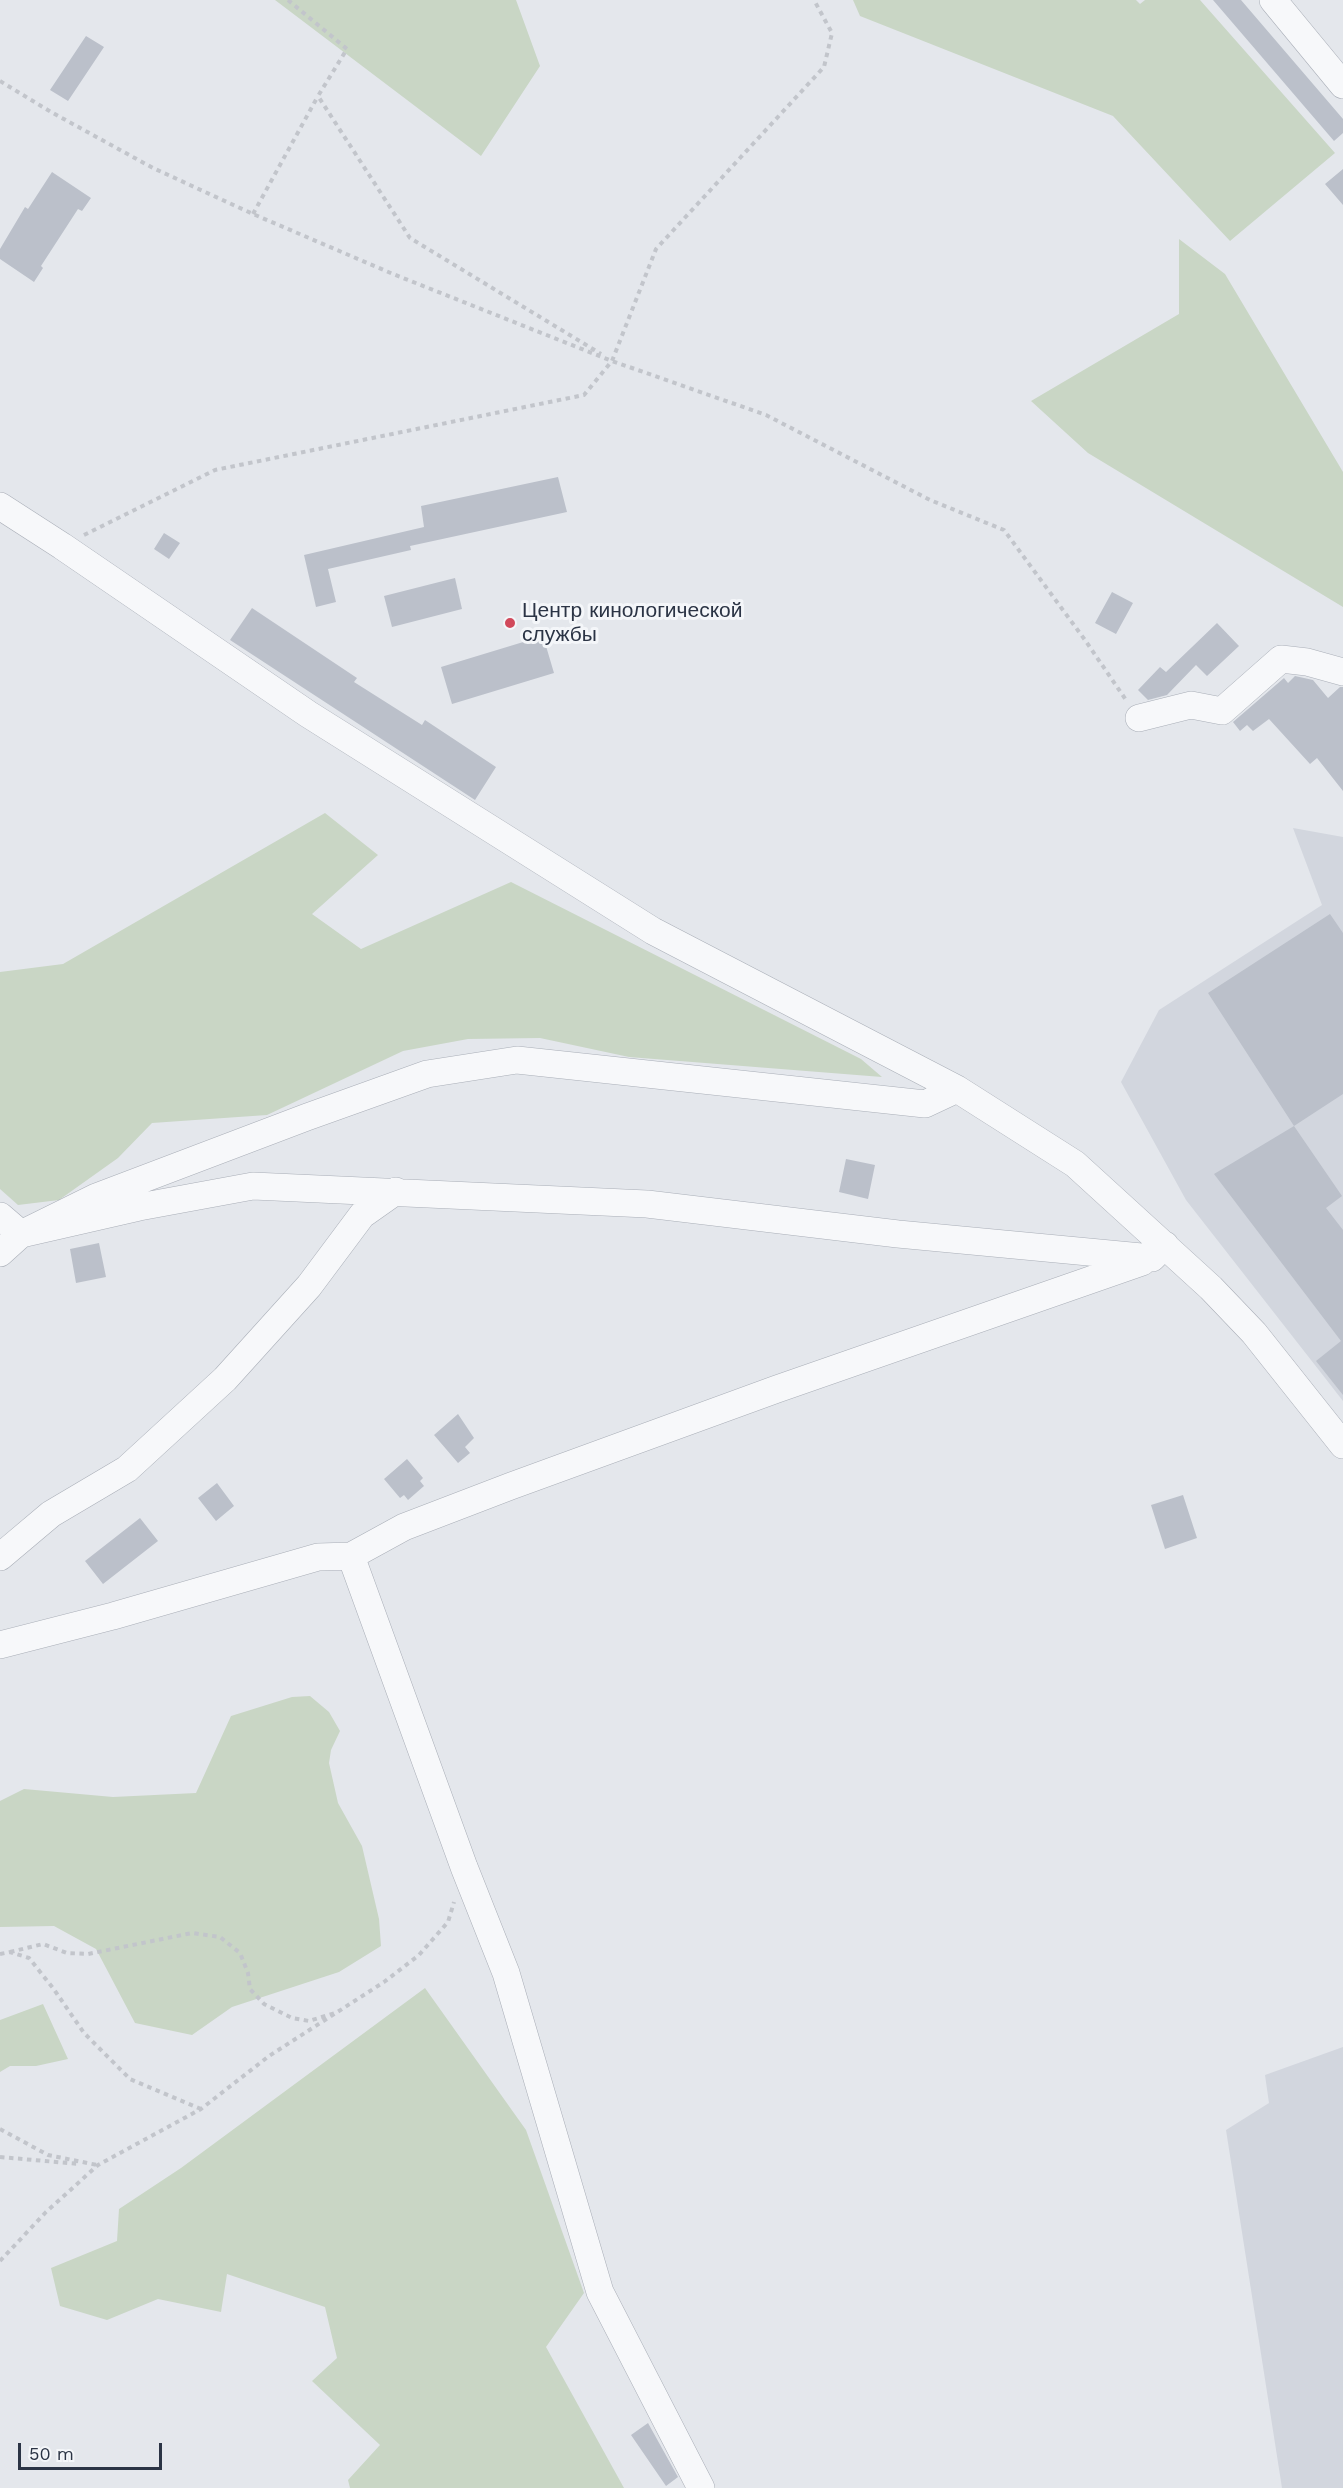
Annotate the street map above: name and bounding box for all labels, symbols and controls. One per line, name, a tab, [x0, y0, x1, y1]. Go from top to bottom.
place label: Центр кинологической службы	[522, 598, 743, 648]
marker: Центр кинологической службы	[503, 616, 517, 630]
scale bar	[21, 2431, 165, 2469]
text: 50 m	[29, 2443, 74, 2464]

